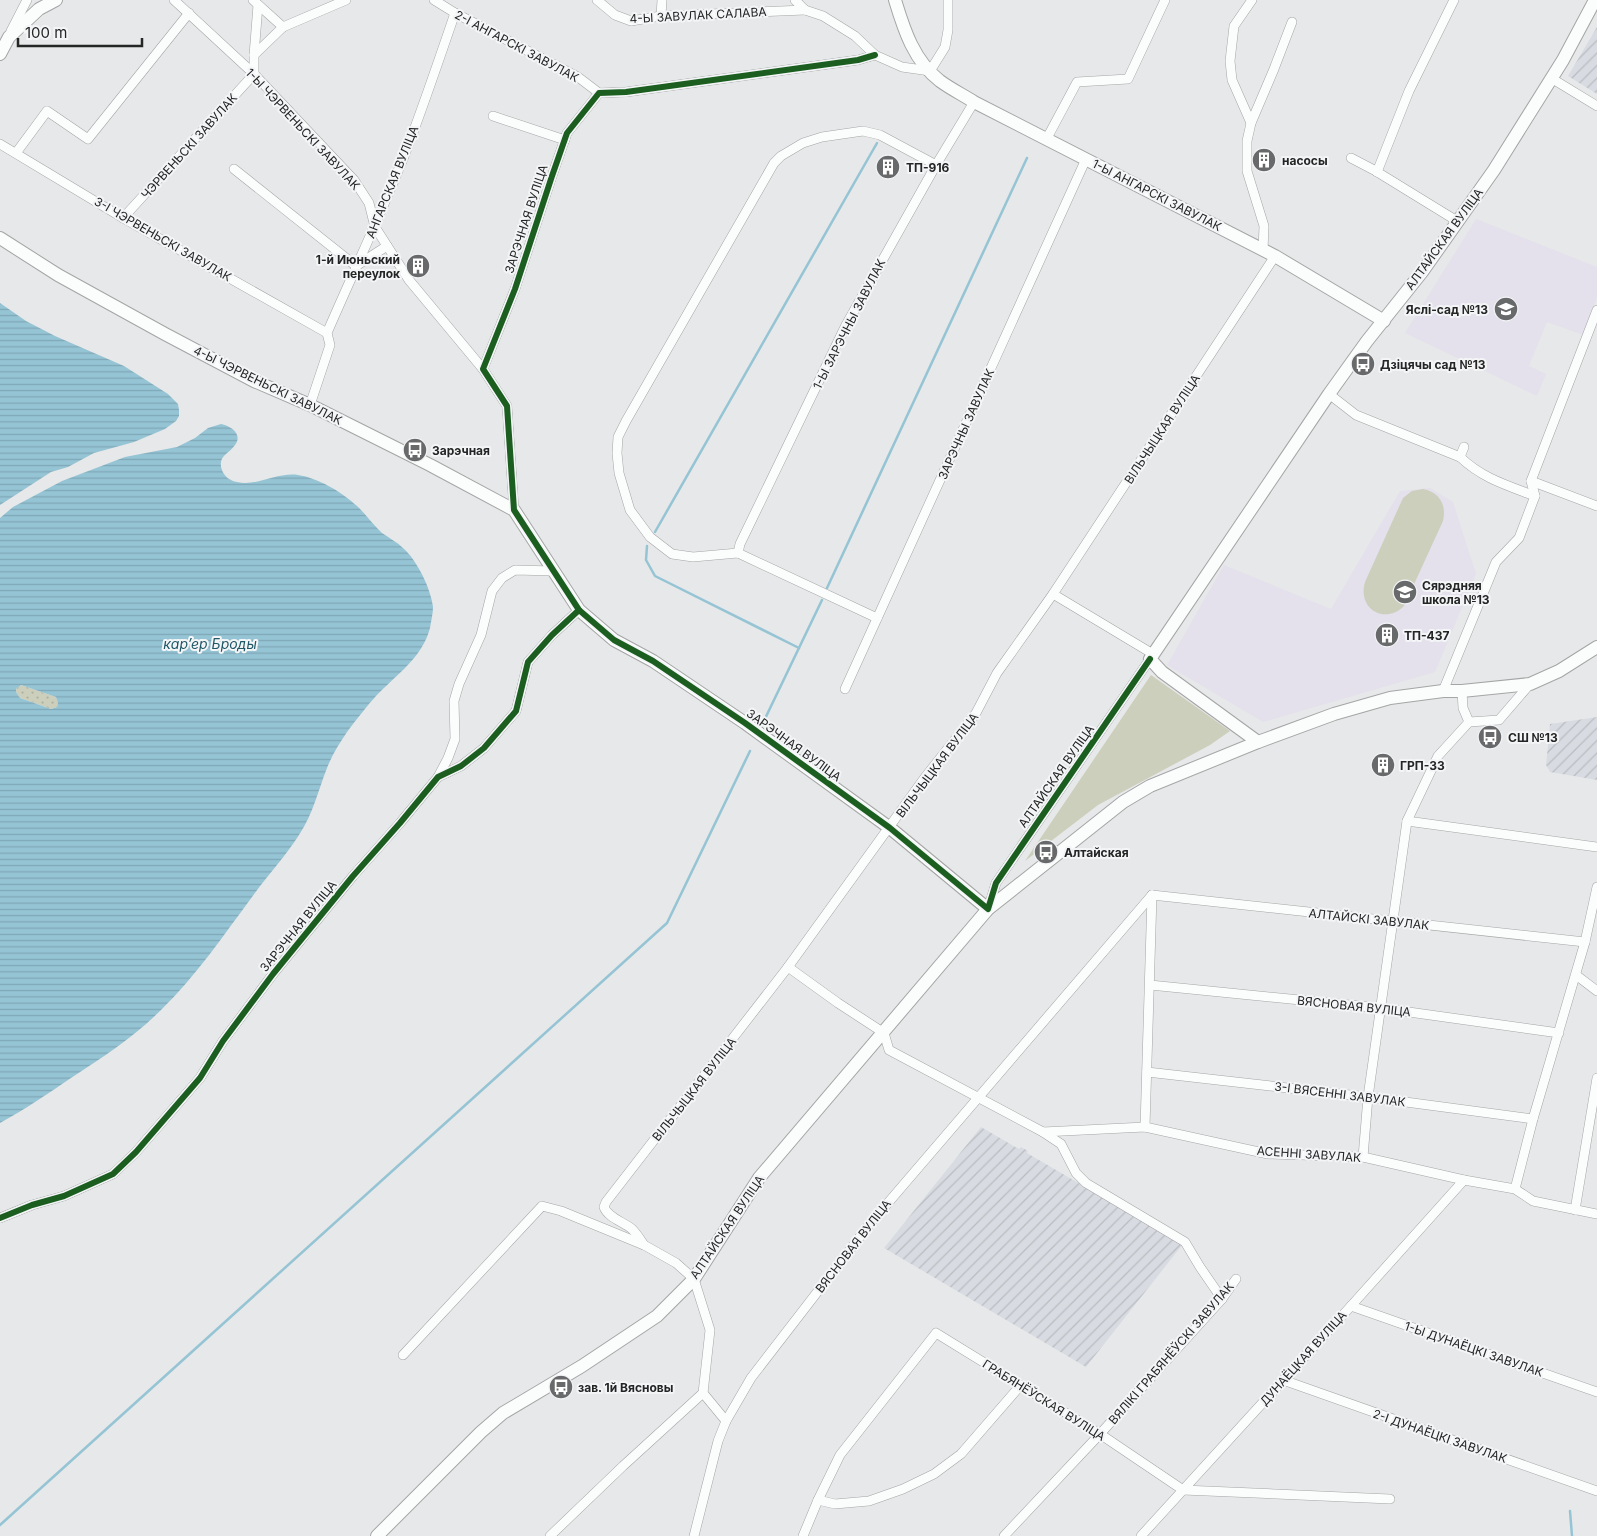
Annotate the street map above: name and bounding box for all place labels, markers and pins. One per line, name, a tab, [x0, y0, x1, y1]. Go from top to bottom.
building icon: насосы	[1251, 147, 1277, 173]
place label: насосы	[1282, 153, 1328, 168]
building icon: ТП-916	[875, 154, 901, 180]
place label: ТП-916	[906, 160, 950, 175]
place label: 1-й Июньский переулок	[316, 252, 400, 281]
building icon: 1-й Июньский переулок	[405, 253, 431, 279]
school or university icon: Яслі-сад №13	[1493, 296, 1519, 322]
place label: Яслі-сад №13	[1406, 302, 1488, 317]
bus stop icon: Дзіцячы сад №13	[1350, 351, 1376, 377]
place label: Дзіцячы сад №13	[1380, 357, 1486, 372]
bus stop icon: Зарэчная	[402, 437, 428, 463]
place label: Зарэчная	[432, 443, 490, 458]
place label: Сярэдняя школа №13	[1422, 578, 1490, 607]
school or university icon: Сярэдняя школа №13	[1392, 579, 1418, 605]
building icon: ТП-437	[1374, 622, 1400, 648]
place label: ТП-437	[1404, 628, 1449, 643]
bus stop icon: СШ №13	[1477, 724, 1503, 750]
place label: СШ №13	[1508, 730, 1558, 745]
building icon: ГРП-33	[1370, 752, 1396, 778]
place label: ГРП-33	[1400, 758, 1445, 773]
bus stop icon: Алтайская	[1033, 839, 1059, 865]
place label: Алтайская	[1064, 845, 1129, 860]
bus stop icon: зав. 1й Вясновы	[548, 1374, 574, 1400]
place label: зав. 1й Вясновы	[578, 1380, 673, 1395]

